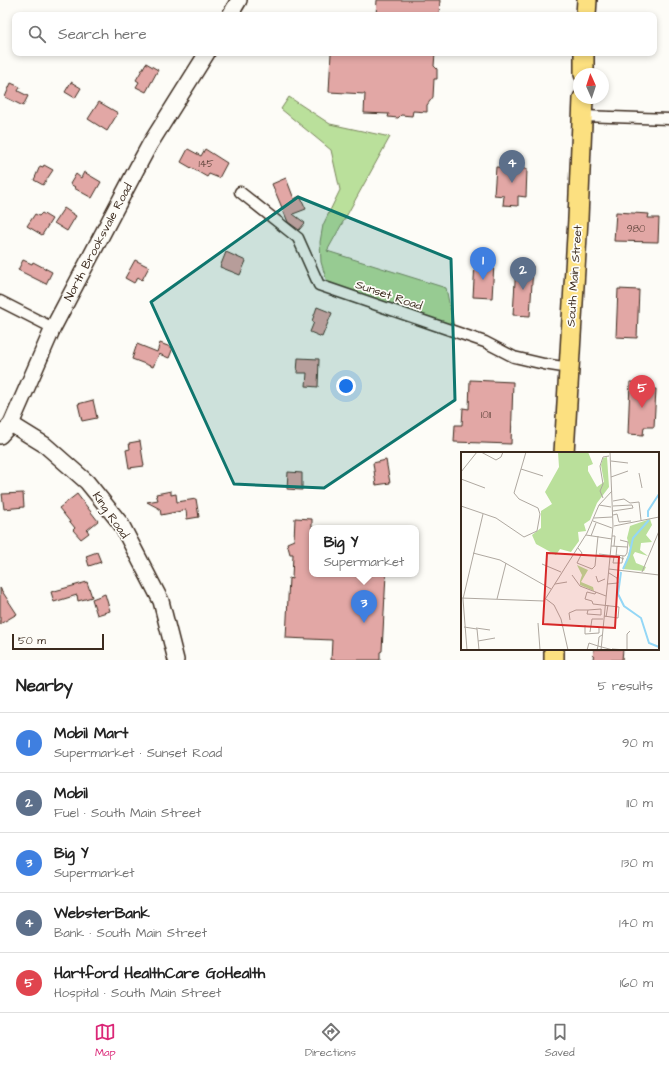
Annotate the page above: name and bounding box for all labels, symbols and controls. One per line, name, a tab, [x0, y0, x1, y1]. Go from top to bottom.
search box	[12, 12, 657, 56]
icon: search	[26, 23, 48, 45]
text: Search here	[58, 24, 147, 45]
north arrow	[573, 68, 609, 104]
pin: 4	[499, 150, 525, 183]
house number: 145	[198, 157, 214, 171]
street label: North Brooksvale Road	[60, 180, 137, 304]
house number: 980	[627, 222, 645, 236]
street label: South Main Street	[562, 225, 587, 327]
pin: 1	[470, 247, 496, 280]
pin: 2	[510, 257, 536, 290]
street label: Sunset Road	[353, 276, 424, 315]
pin: 5	[629, 375, 655, 408]
your location	[336, 376, 356, 396]
house number: 1011	[481, 408, 492, 422]
inset map	[461, 452, 659, 650]
street label: King Road	[87, 488, 133, 543]
popup	[309, 525, 419, 577]
text: Big Y	[324, 532, 358, 553]
text: Supermarket	[324, 553, 404, 571]
pin: 3	[351, 590, 377, 623]
scale bar	[12, 632, 104, 651]
text: 50 m	[18, 633, 46, 648]
text: Nearby	[16, 674, 73, 698]
text: 5 results	[597, 677, 653, 695]
text: Mobil Mart	[54, 723, 128, 744]
text: 1	[28, 734, 30, 752]
text: 90 m	[622, 734, 653, 752]
text: Supermarket · Sunset Road	[54, 744, 222, 762]
text: Mobil	[54, 783, 88, 804]
text: 2	[25, 794, 33, 812]
text: 110 m	[626, 794, 653, 812]
text: Fuel · South Main Street	[54, 804, 201, 822]
text: Big Y	[54, 843, 89, 864]
text: 3	[26, 854, 32, 872]
text: 130 m	[621, 854, 653, 872]
text: Supermarket	[54, 864, 135, 882]
text: WebsterBank	[54, 903, 150, 924]
text: 4	[25, 914, 33, 932]
text: 140 m	[619, 914, 653, 932]
text: Bank · South Main Street	[54, 924, 207, 942]
text: Hartford HealthCare GoHealth	[54, 963, 265, 984]
text: 5	[24, 974, 34, 992]
text: 160 m	[620, 974, 653, 992]
text: Hospital · South Main Street	[54, 984, 221, 1002]
tab: Map	[94, 1021, 116, 1060]
tab: Directions	[305, 1021, 356, 1060]
tab: Saved	[545, 1021, 575, 1060]

